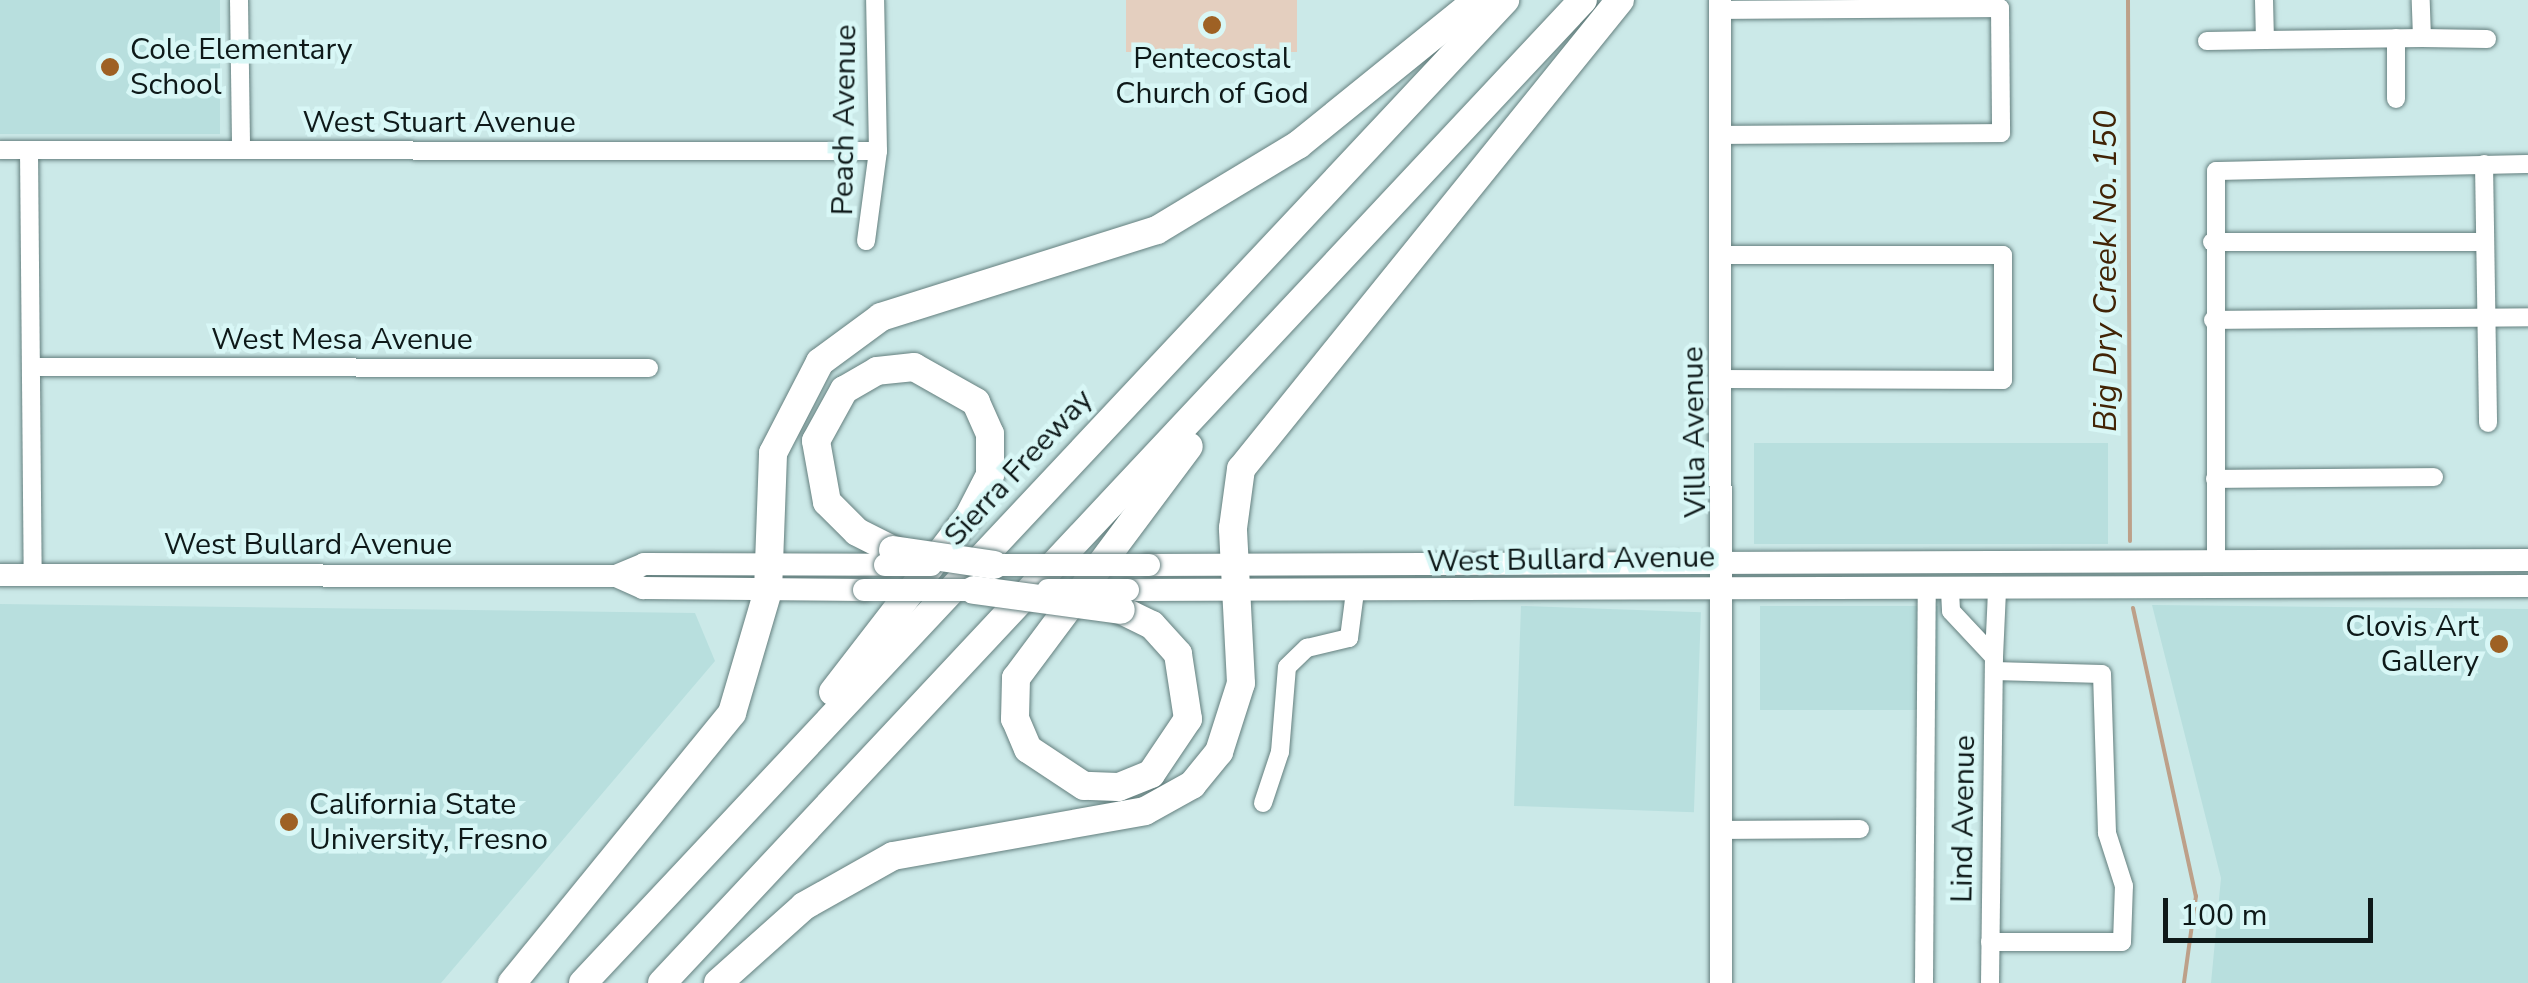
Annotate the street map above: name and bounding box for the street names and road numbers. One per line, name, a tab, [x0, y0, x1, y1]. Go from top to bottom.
street label: Peach Avenue	[825, 24, 865, 216]
street label: West Stuart Avenue	[302, 105, 576, 141]
street label: West Mesa Avenue	[211, 322, 473, 358]
street label: Villa Avenue	[1676, 346, 1714, 518]
street label: Sierra Freeway	[937, 382, 1101, 554]
street label: West Bullard Avenue	[164, 527, 452, 563]
street label: West Bullard Avenue	[1427, 539, 1715, 581]
street label: Lind Avenue	[1945, 735, 1983, 903]

